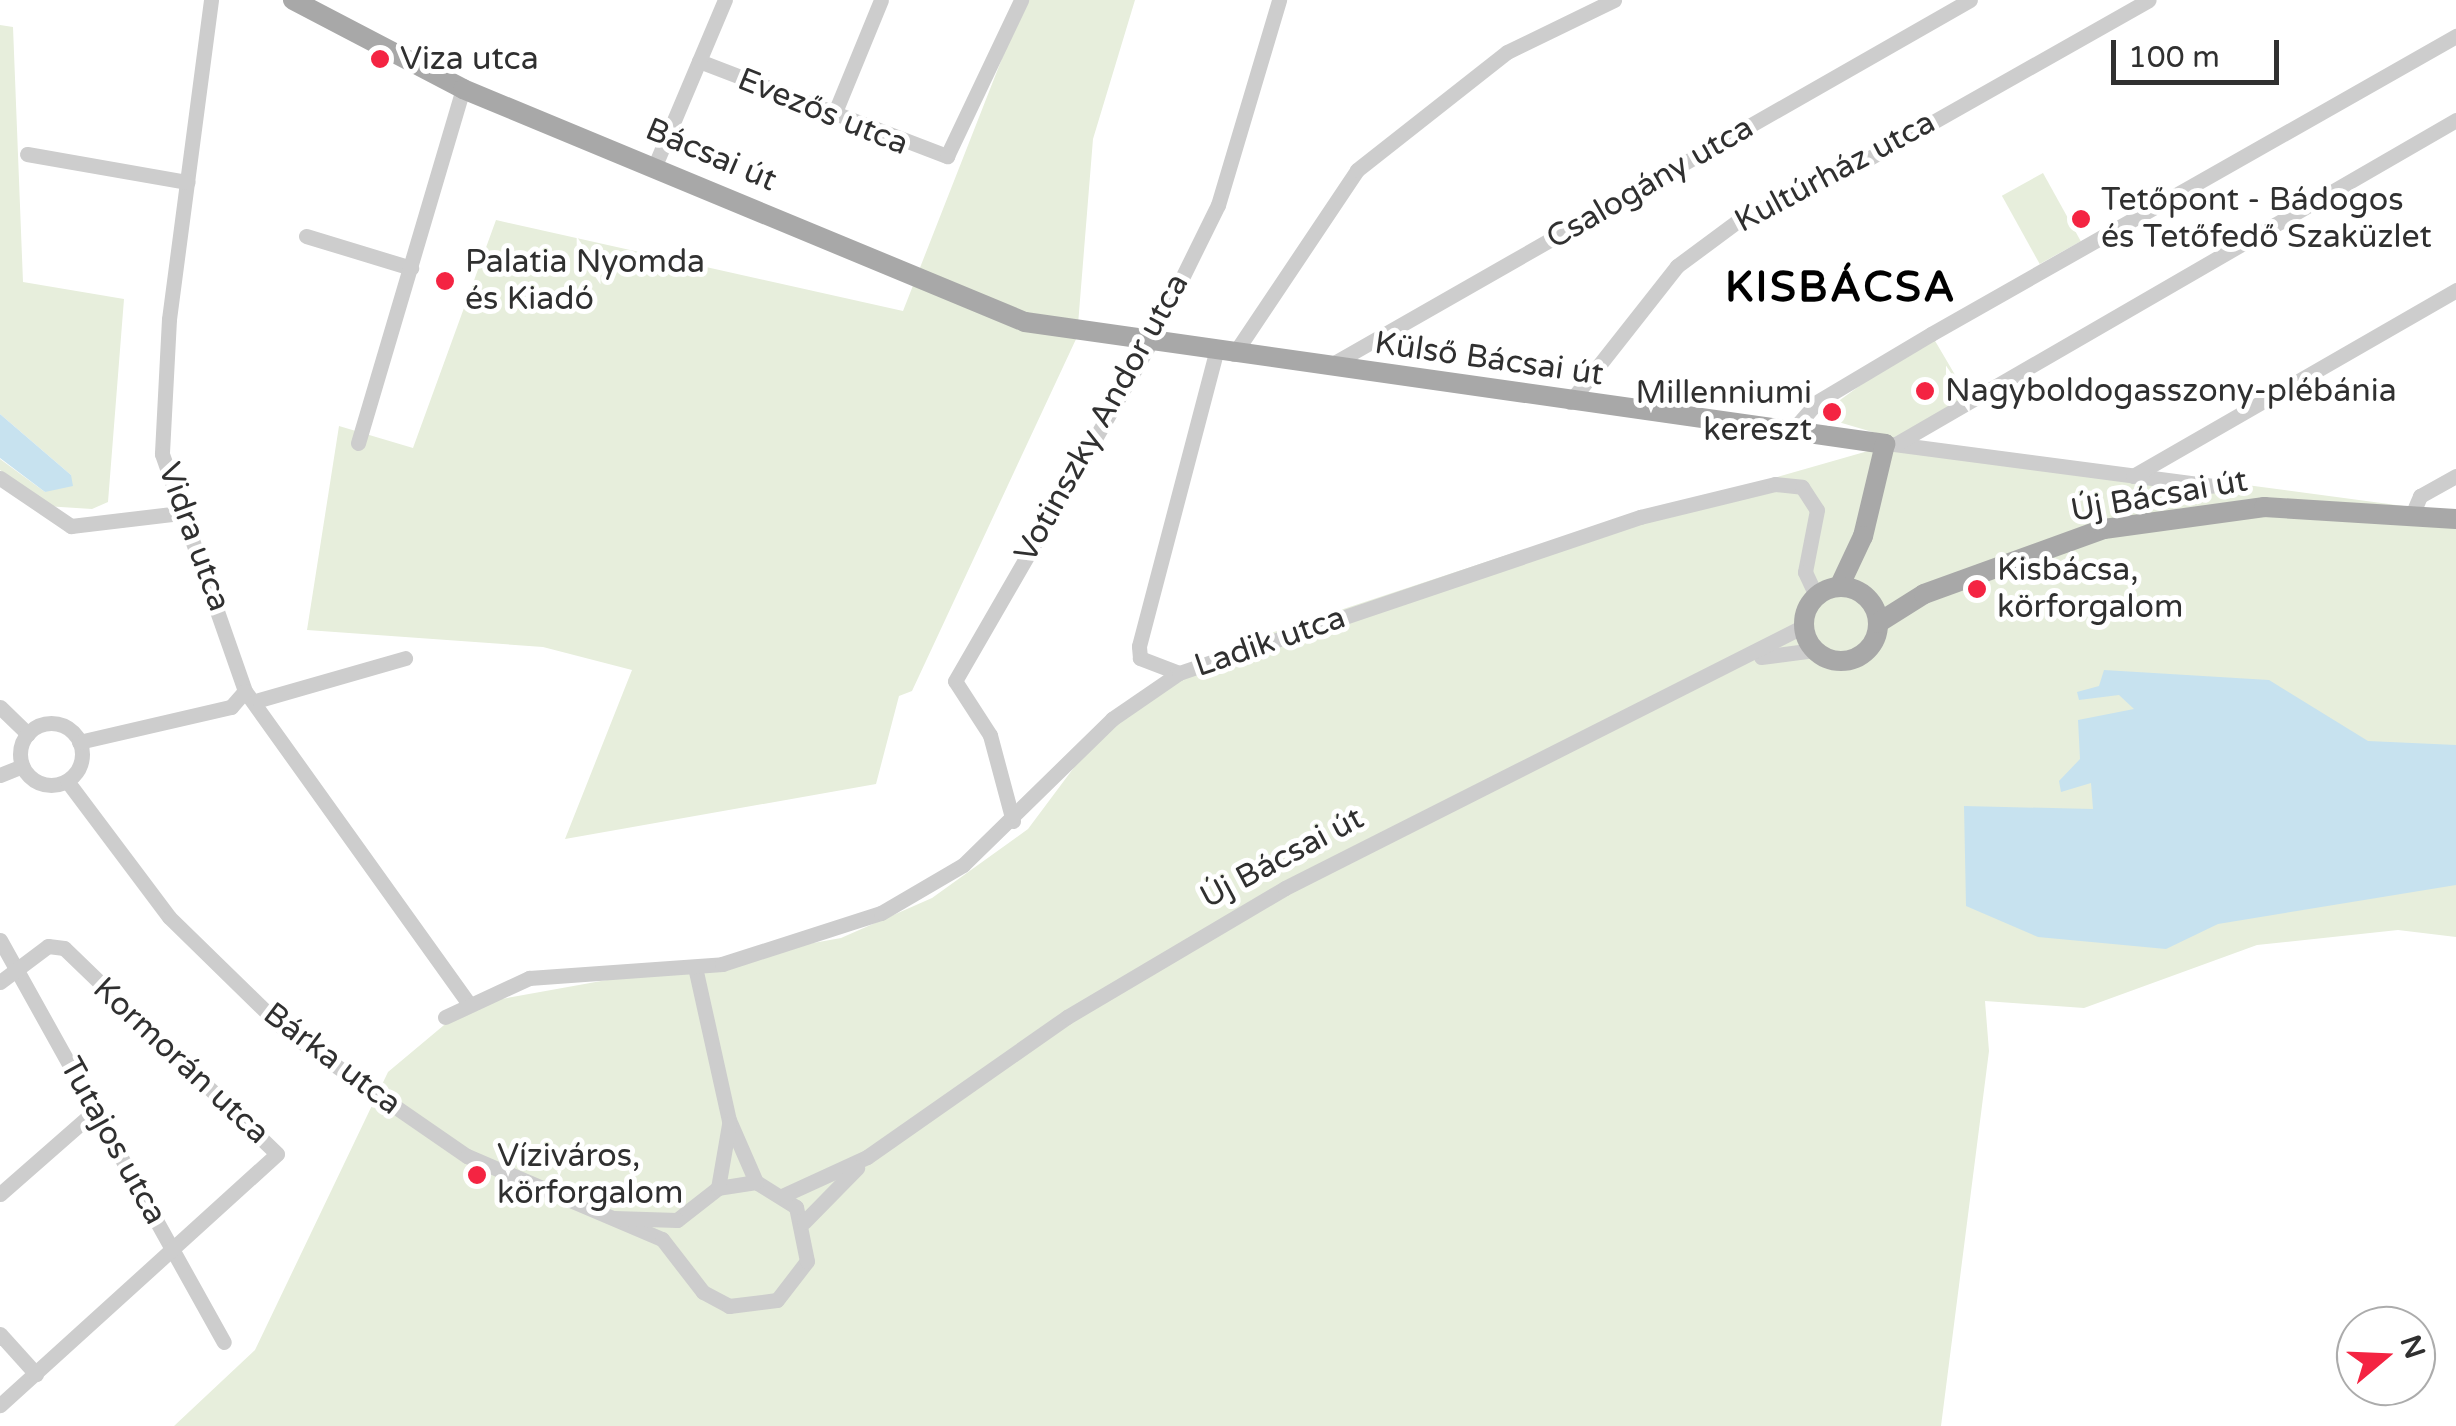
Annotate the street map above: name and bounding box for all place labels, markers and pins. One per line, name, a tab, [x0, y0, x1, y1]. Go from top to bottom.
place label: Viza utca	[400, 40, 539, 78]
marker: Viza utca	[369, 48, 391, 70]
place label: Tetőpont - Bádogos és Tetőfedő Szaküzlet	[2101, 182, 2432, 257]
marker: Tetőpont - Bádogos és Tetőfedő Szaküzlet	[2070, 208, 2092, 230]
place label: Palatia Nyomda és Kiadó	[465, 244, 705, 319]
marker: Palatia Nyomda és Kiadó	[434, 270, 456, 292]
place label: Nagyboldogasszony-plébánia	[1945, 372, 2397, 410]
place label: Millenniumi kereszt	[1636, 375, 1812, 450]
marker: Nagyboldogasszony-plébánia	[1914, 380, 1936, 402]
marker: Millenniumi kereszt	[1821, 401, 1843, 423]
place label: Kisbácsa, körforgalom	[1997, 552, 2183, 627]
marker: Kisbácsa, körforgalom	[1966, 578, 1988, 600]
place label: Víziváros, körforgalom	[497, 1138, 683, 1213]
marker: Víziváros, körforgalom	[466, 1164, 488, 1186]

